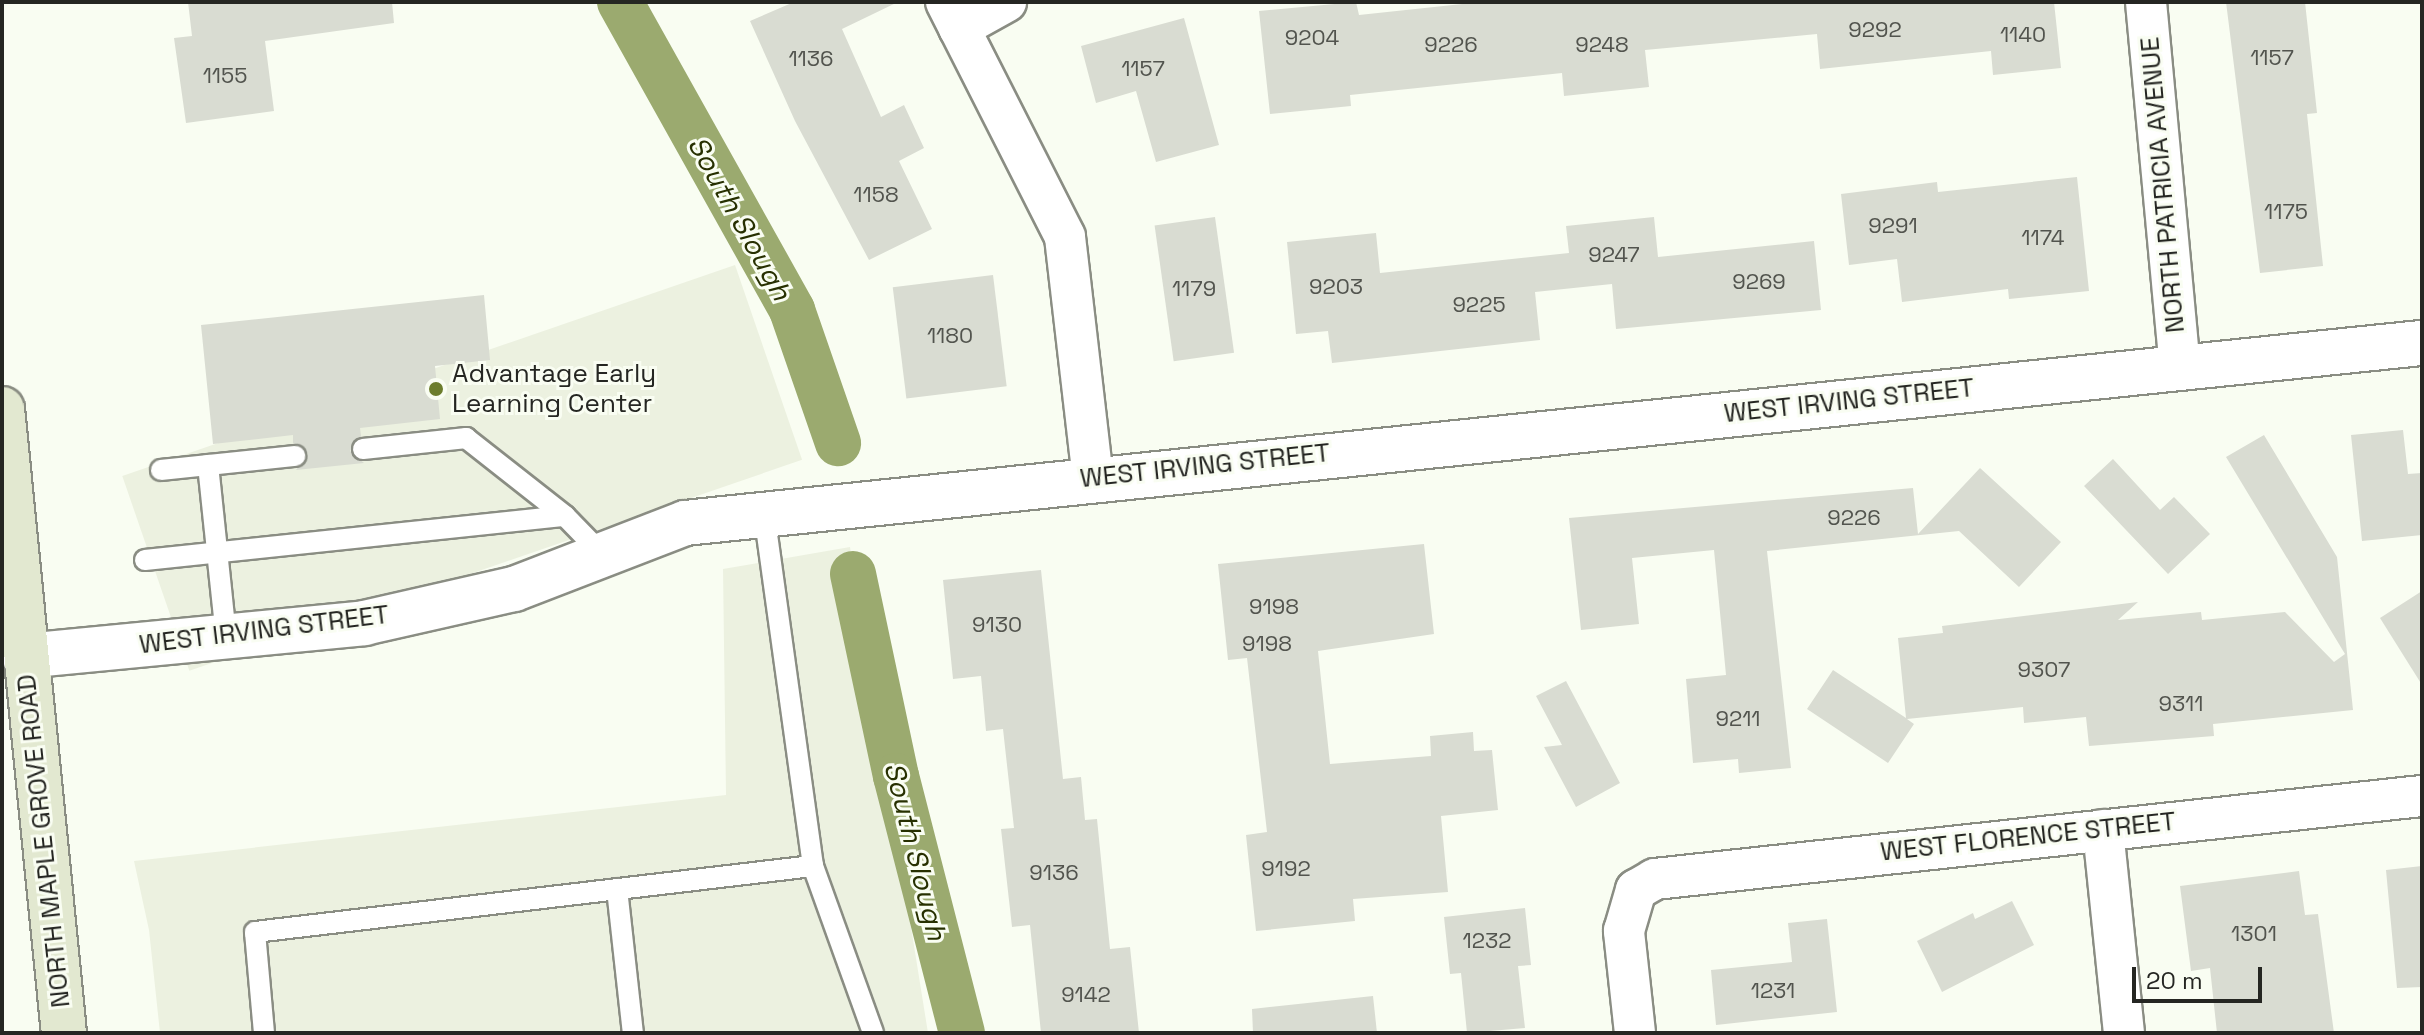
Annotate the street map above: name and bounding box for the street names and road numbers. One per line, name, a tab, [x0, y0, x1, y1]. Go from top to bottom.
street label: NORTH PATRICIA AVENUE	[2134, 35, 2192, 335]
street label: WEST IRVING STREET	[1722, 372, 1976, 430]
street label: WEST IRVING STREET	[1078, 437, 1332, 495]
street label: WEST IRVING STREET	[137, 599, 391, 661]
street label: NORTH MAPLE GROVE ROAD	[11, 673, 77, 1009]
street label: WEST FLORENCE STREET	[1878, 806, 2178, 868]

